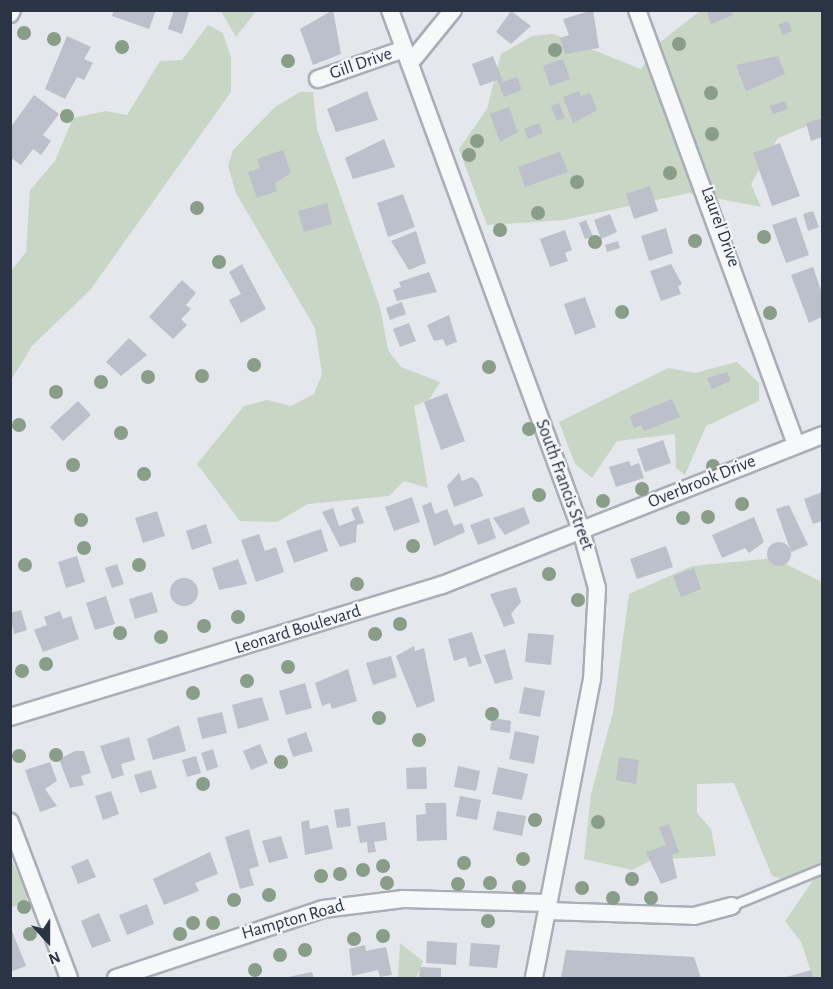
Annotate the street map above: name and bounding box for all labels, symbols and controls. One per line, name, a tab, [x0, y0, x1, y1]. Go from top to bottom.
street label: Gill Drive	[327, 43, 395, 85]
street label: Laurel Drive	[696, 184, 744, 270]
street label: South Francis Street	[530, 417, 598, 553]
street label: Overbrook Drive	[645, 451, 759, 513]
street label: Leonard Boulevard	[232, 601, 364, 659]
street label: Hampton Road	[239, 895, 347, 945]
north arrow	[18, 911, 78, 971]
text: N	[46, 948, 63, 967]

